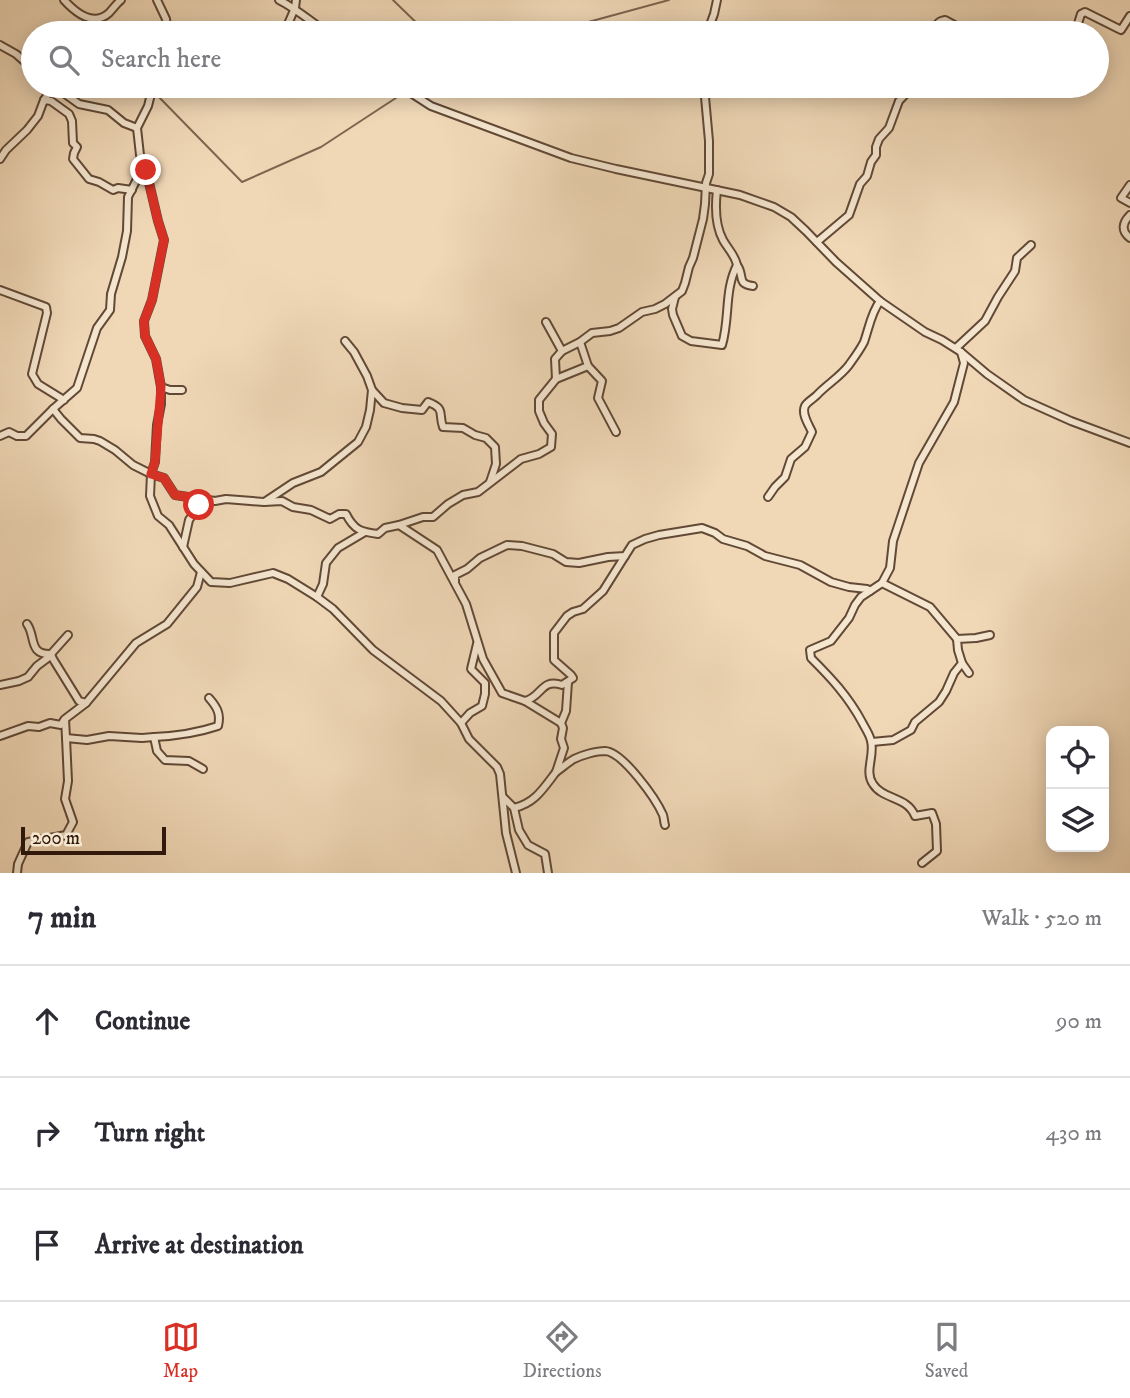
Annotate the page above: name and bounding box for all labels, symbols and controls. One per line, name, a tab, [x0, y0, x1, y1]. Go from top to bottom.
search box	[21, 21, 1109, 98]
icon: search	[45, 41, 83, 79]
text: Search here	[101, 43, 221, 76]
route end	[130, 154, 161, 185]
route start	[183, 489, 214, 520]
map controls	[1046, 726, 1109, 852]
button: locate	[1046, 726, 1109, 789]
button: layers	[1046, 789, 1109, 852]
scale bar	[21, 824, 166, 856]
text: 200 m	[32, 827, 80, 850]
text: 7 min	[28, 900, 96, 937]
text: Walk · 520 m	[982, 904, 1102, 933]
icon: ahead	[28, 1002, 66, 1040]
text: Continue	[95, 1005, 190, 1038]
text: 90 m	[1056, 1007, 1102, 1036]
icon: right	[28, 1114, 66, 1152]
text: Turn right	[95, 1117, 205, 1150]
text: 430 m	[1046, 1119, 1102, 1148]
icon: arrive	[28, 1226, 66, 1264]
text: Arrive at destination	[95, 1229, 304, 1262]
tab: Map	[162, 1318, 200, 1383]
tab: Directions	[523, 1318, 602, 1383]
tab: Saved	[925, 1318, 968, 1383]

